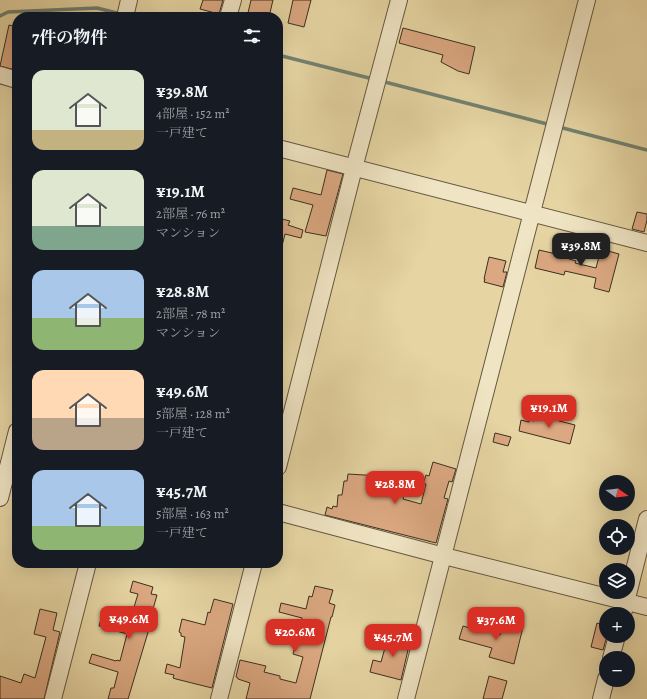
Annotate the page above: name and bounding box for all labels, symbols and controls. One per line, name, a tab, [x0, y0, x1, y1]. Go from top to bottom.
icon: filters	[241, 25, 263, 47]
text: 7件の物件	[32, 26, 107, 49]
text: ¥39.8M	[156, 80, 208, 103]
icon: home	[64, 86, 112, 134]
text: 4部屋 · 152 m²	[156, 105, 230, 122]
text: 一戸建て	[156, 124, 208, 141]
text: ¥19.1M	[156, 180, 205, 203]
icon: home	[64, 186, 112, 234]
text: 2部屋 · 76 m²	[156, 205, 225, 222]
text: マンション	[156, 224, 220, 241]
pin: ¥39.8M	[548, 233, 614, 267]
text: ¥39.8M	[561, 237, 601, 254]
text: ¥28.8M	[156, 280, 209, 303]
icon: home	[64, 286, 112, 334]
text: 2部屋 · 78 m²	[156, 305, 225, 322]
text: マンション	[156, 324, 220, 341]
text: ¥49.6M	[156, 380, 209, 403]
icon: home	[64, 386, 112, 434]
pin: ¥19.1M	[516, 395, 582, 429]
text: ¥19.1M	[530, 399, 568, 416]
text: 5部屋 · 128 m²	[156, 405, 230, 422]
text: 一戸建て	[156, 424, 208, 441]
pin: ¥28.8M	[362, 471, 428, 505]
text: ¥28.8M	[375, 475, 415, 492]
north arrow	[599, 475, 635, 511]
map controls	[599, 475, 635, 687]
text: ¥45.7M	[156, 480, 207, 503]
icon: home	[64, 486, 112, 534]
text: 5部屋 · 163 m²	[156, 505, 229, 522]
button: locate	[599, 519, 635, 555]
text: 一戸建て	[156, 524, 208, 541]
button: layers	[599, 563, 635, 599]
pin: ¥49.6M	[96, 606, 162, 640]
pin: ¥37.6M	[463, 607, 529, 641]
button: +	[599, 607, 635, 643]
text: ¥49.6M	[109, 610, 149, 627]
text: ¥37.6M	[476, 611, 516, 628]
pin: ¥20.6M	[262, 619, 328, 653]
text: ¥20.6M	[275, 623, 315, 640]
pin: ¥45.7M	[360, 624, 426, 658]
text: ¥45.7M	[373, 628, 413, 645]
button: −	[599, 651, 635, 687]

